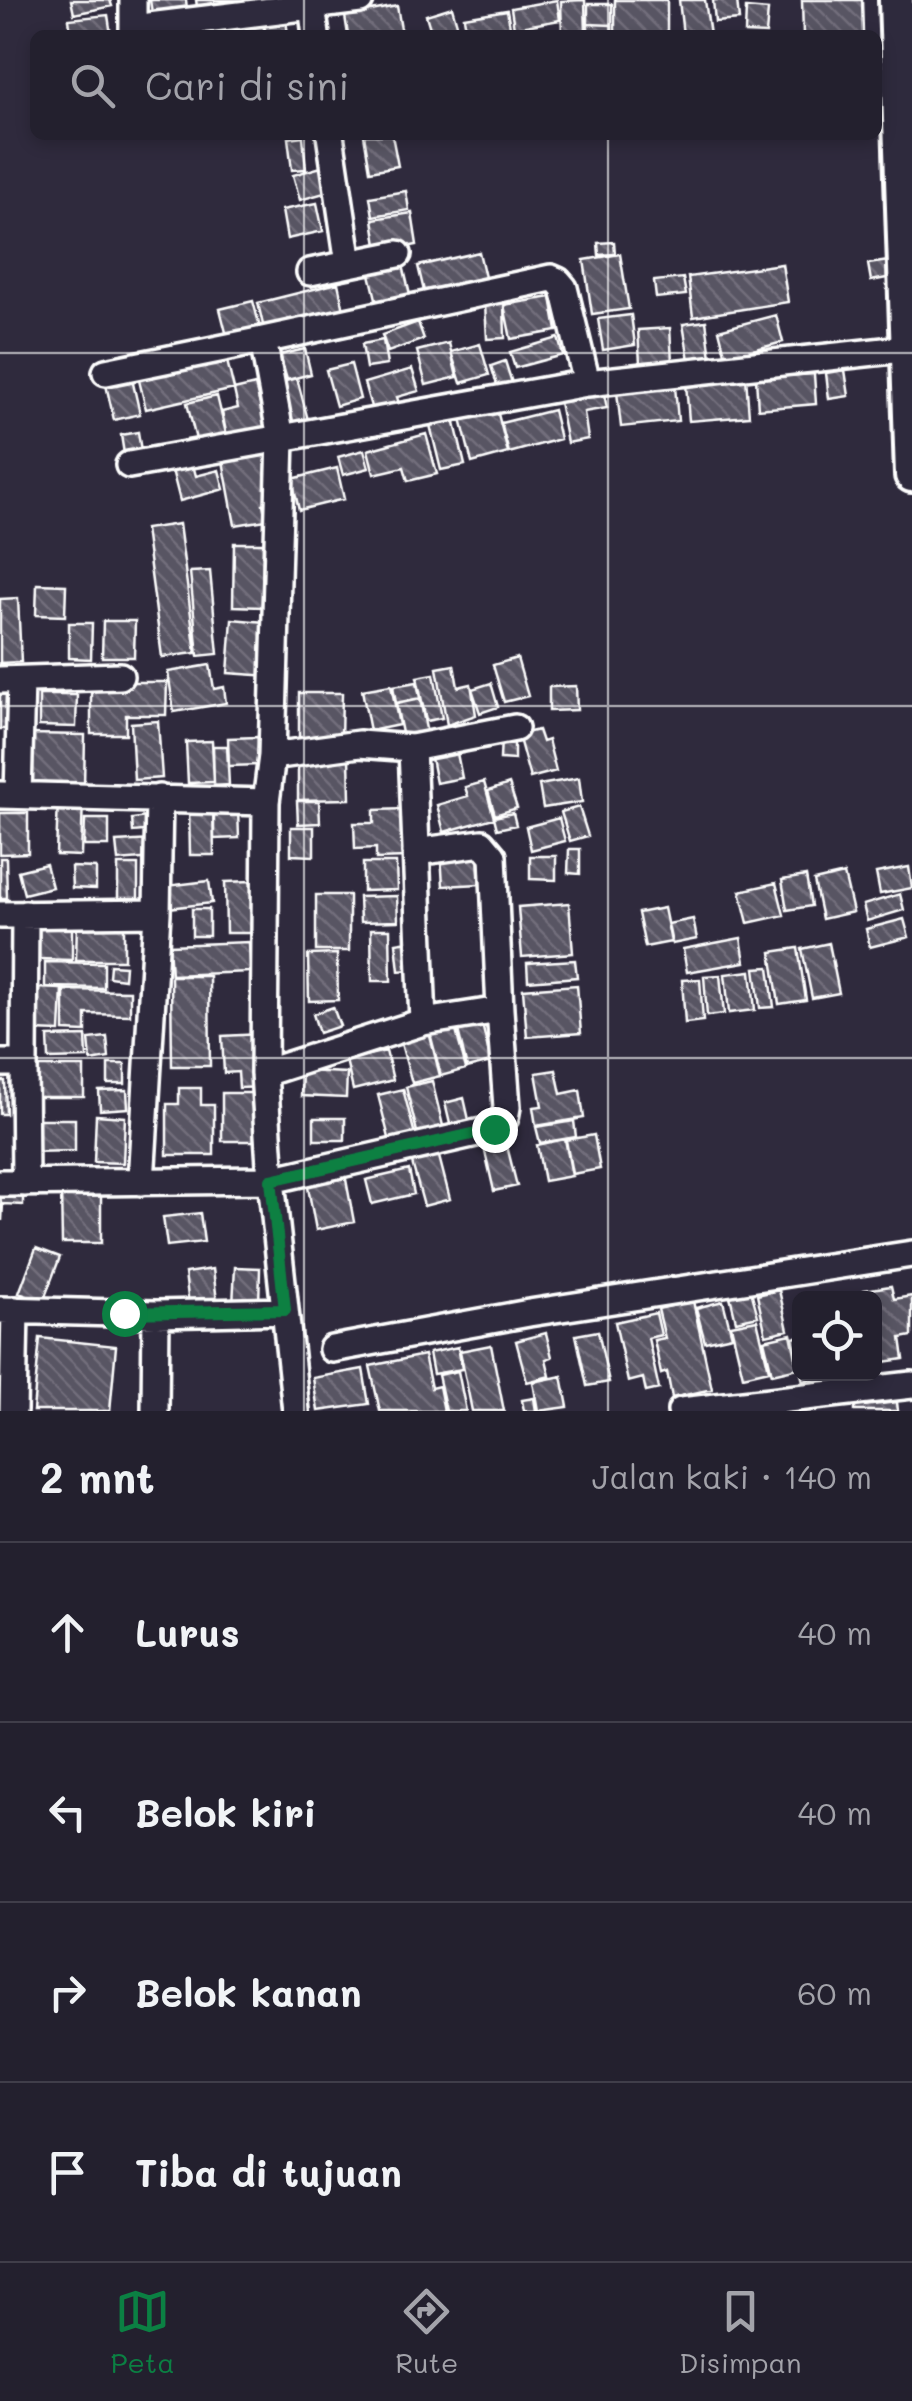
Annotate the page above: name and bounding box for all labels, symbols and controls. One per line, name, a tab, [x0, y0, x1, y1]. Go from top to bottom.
search box	[30, 30, 882, 140]
icon: search	[65, 58, 120, 113]
text: Cari di sini	[145, 60, 349, 110]
route end	[472, 1107, 518, 1153]
route start	[102, 1291, 148, 1337]
map controls	[792, 1291, 882, 1381]
button: locate	[792, 1291, 882, 1381]
text: 2 mnt	[40, 1449, 155, 1504]
text: Jalan kaki · 140 m	[592, 1455, 872, 1497]
icon: ahead	[40, 1605, 95, 1660]
text: Lurus	[135, 1607, 240, 1657]
text: 40 m	[798, 1611, 872, 1653]
icon: left	[40, 1785, 95, 1840]
text: Belok kiri	[135, 1787, 317, 1837]
text: 40 m	[798, 1791, 872, 1833]
icon: right	[40, 1965, 95, 2020]
text: Belok kanan	[135, 1967, 362, 2017]
text: 60 m	[797, 1971, 872, 2013]
icon: arrive	[40, 2145, 95, 2200]
text: Tiba di tujuan	[135, 2147, 402, 2197]
tab: Peta	[110, 2284, 175, 2380]
tab: Rute	[395, 2284, 458, 2380]
tab: Disimpan	[679, 2284, 802, 2380]

